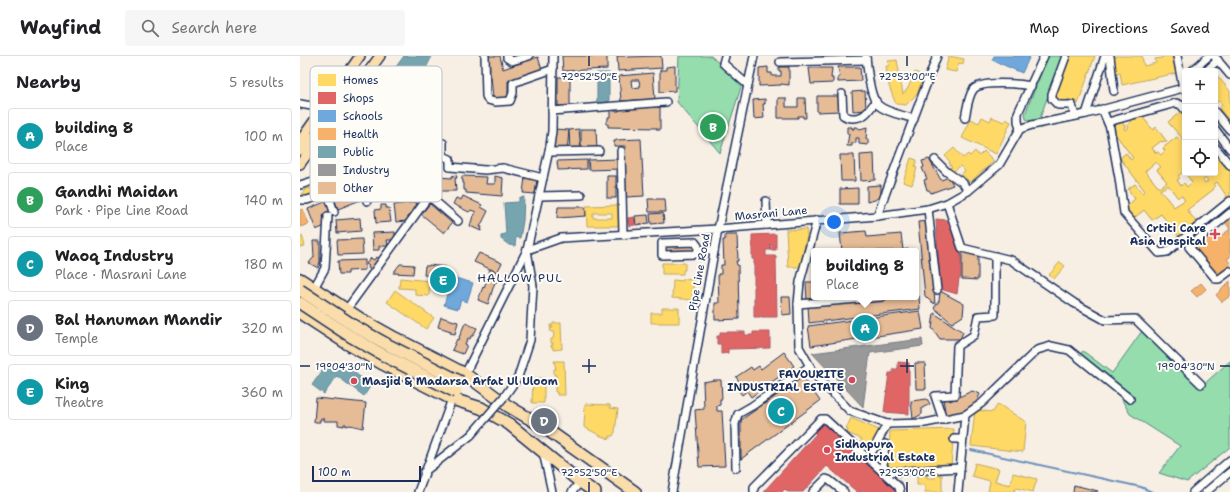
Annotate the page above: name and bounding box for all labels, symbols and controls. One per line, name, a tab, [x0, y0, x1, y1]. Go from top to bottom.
search box	[125, 10, 405, 46]
text: Wayfind	[20, 15, 101, 40]
icon: search	[139, 17, 161, 39]
text: Search here	[171, 18, 257, 38]
text: Map	[1030, 19, 1060, 37]
text: Directions	[1082, 19, 1148, 37]
text: Saved	[1170, 19, 1210, 37]
legend	[310, 66, 442, 202]
map controls	[1182, 68, 1218, 176]
button: +	[1182, 68, 1218, 104]
text: 72°52'50"E	[561, 70, 617, 83]
text: 72°53'00"E	[878, 70, 936, 83]
text: Nearby	[16, 71, 81, 93]
text: Homes	[343, 73, 379, 88]
text: 5 results	[229, 74, 284, 91]
text: Shops	[343, 91, 374, 106]
button: −	[1182, 104, 1218, 140]
text: Schools	[343, 109, 383, 124]
pin: B	[700, 112, 726, 142]
text: building 8	[55, 118, 133, 138]
text: Health	[343, 127, 379, 142]
text: A	[25, 128, 35, 145]
text: 100 m	[244, 128, 283, 145]
text: Place	[55, 138, 88, 155]
button: locate	[1182, 140, 1218, 176]
text: Public	[343, 145, 374, 160]
text: Industry	[343, 163, 390, 178]
text: Other	[343, 181, 374, 196]
text: Gandhi Maidan	[55, 182, 178, 202]
text: B	[26, 192, 34, 209]
text: 140 m	[244, 192, 283, 209]
text: Park · Pipe Line Road	[55, 202, 188, 219]
street label: Masrani Lane	[734, 203, 808, 224]
your location	[824, 212, 844, 232]
place label: Crtiti Care Asia Hospital	[1130, 221, 1206, 249]
marker: Crtiti Care Asia Hospital	[1209, 228, 1221, 240]
street label: Pipe Line Road	[685, 232, 714, 312]
text: Waoq Industry	[55, 246, 174, 266]
popup	[811, 248, 919, 300]
text: C	[26, 256, 34, 273]
text: 180 m	[244, 256, 283, 273]
text: building 8	[826, 256, 904, 276]
pin: E	[430, 265, 456, 295]
text: Place · Masrani Lane	[55, 266, 187, 283]
district label: HALLOW PUL	[477, 270, 563, 286]
text: Place	[826, 276, 859, 293]
text: Bal Hanuman Mandir	[55, 310, 222, 330]
pin: A	[852, 313, 878, 343]
text: D	[25, 320, 35, 337]
text: 320 m	[241, 320, 283, 337]
text: Temple	[55, 330, 98, 347]
text: 19°04'30"N	[315, 360, 373, 373]
text: 19°04'30"N	[1157, 360, 1215, 373]
place label: FAVOURITE INDUSTRIAL ESTATE	[727, 367, 844, 395]
text: King	[55, 374, 89, 394]
place label: Masjid & Madarsa Arfat Ul Uloom	[362, 374, 558, 389]
marker: FAVOURITE INDUSTRIAL ESTATE	[847, 375, 857, 385]
marker: Masjid & Madarsa Arfat Ul Uloom	[349, 376, 359, 386]
text: E	[26, 384, 34, 401]
text: 360 m	[241, 384, 283, 401]
text: Theatre	[55, 394, 104, 411]
pin: C	[768, 396, 794, 426]
pin: D	[531, 406, 557, 436]
place label: Sidhapura Industrial Estate	[835, 437, 936, 465]
marker: Sidhapura Industrial Estate	[822, 445, 832, 455]
scale bar	[312, 464, 421, 483]
text: 100 m	[318, 465, 351, 480]
text: 72°52'50"E	[561, 466, 617, 479]
text: 72°53'00"E	[878, 466, 936, 479]

